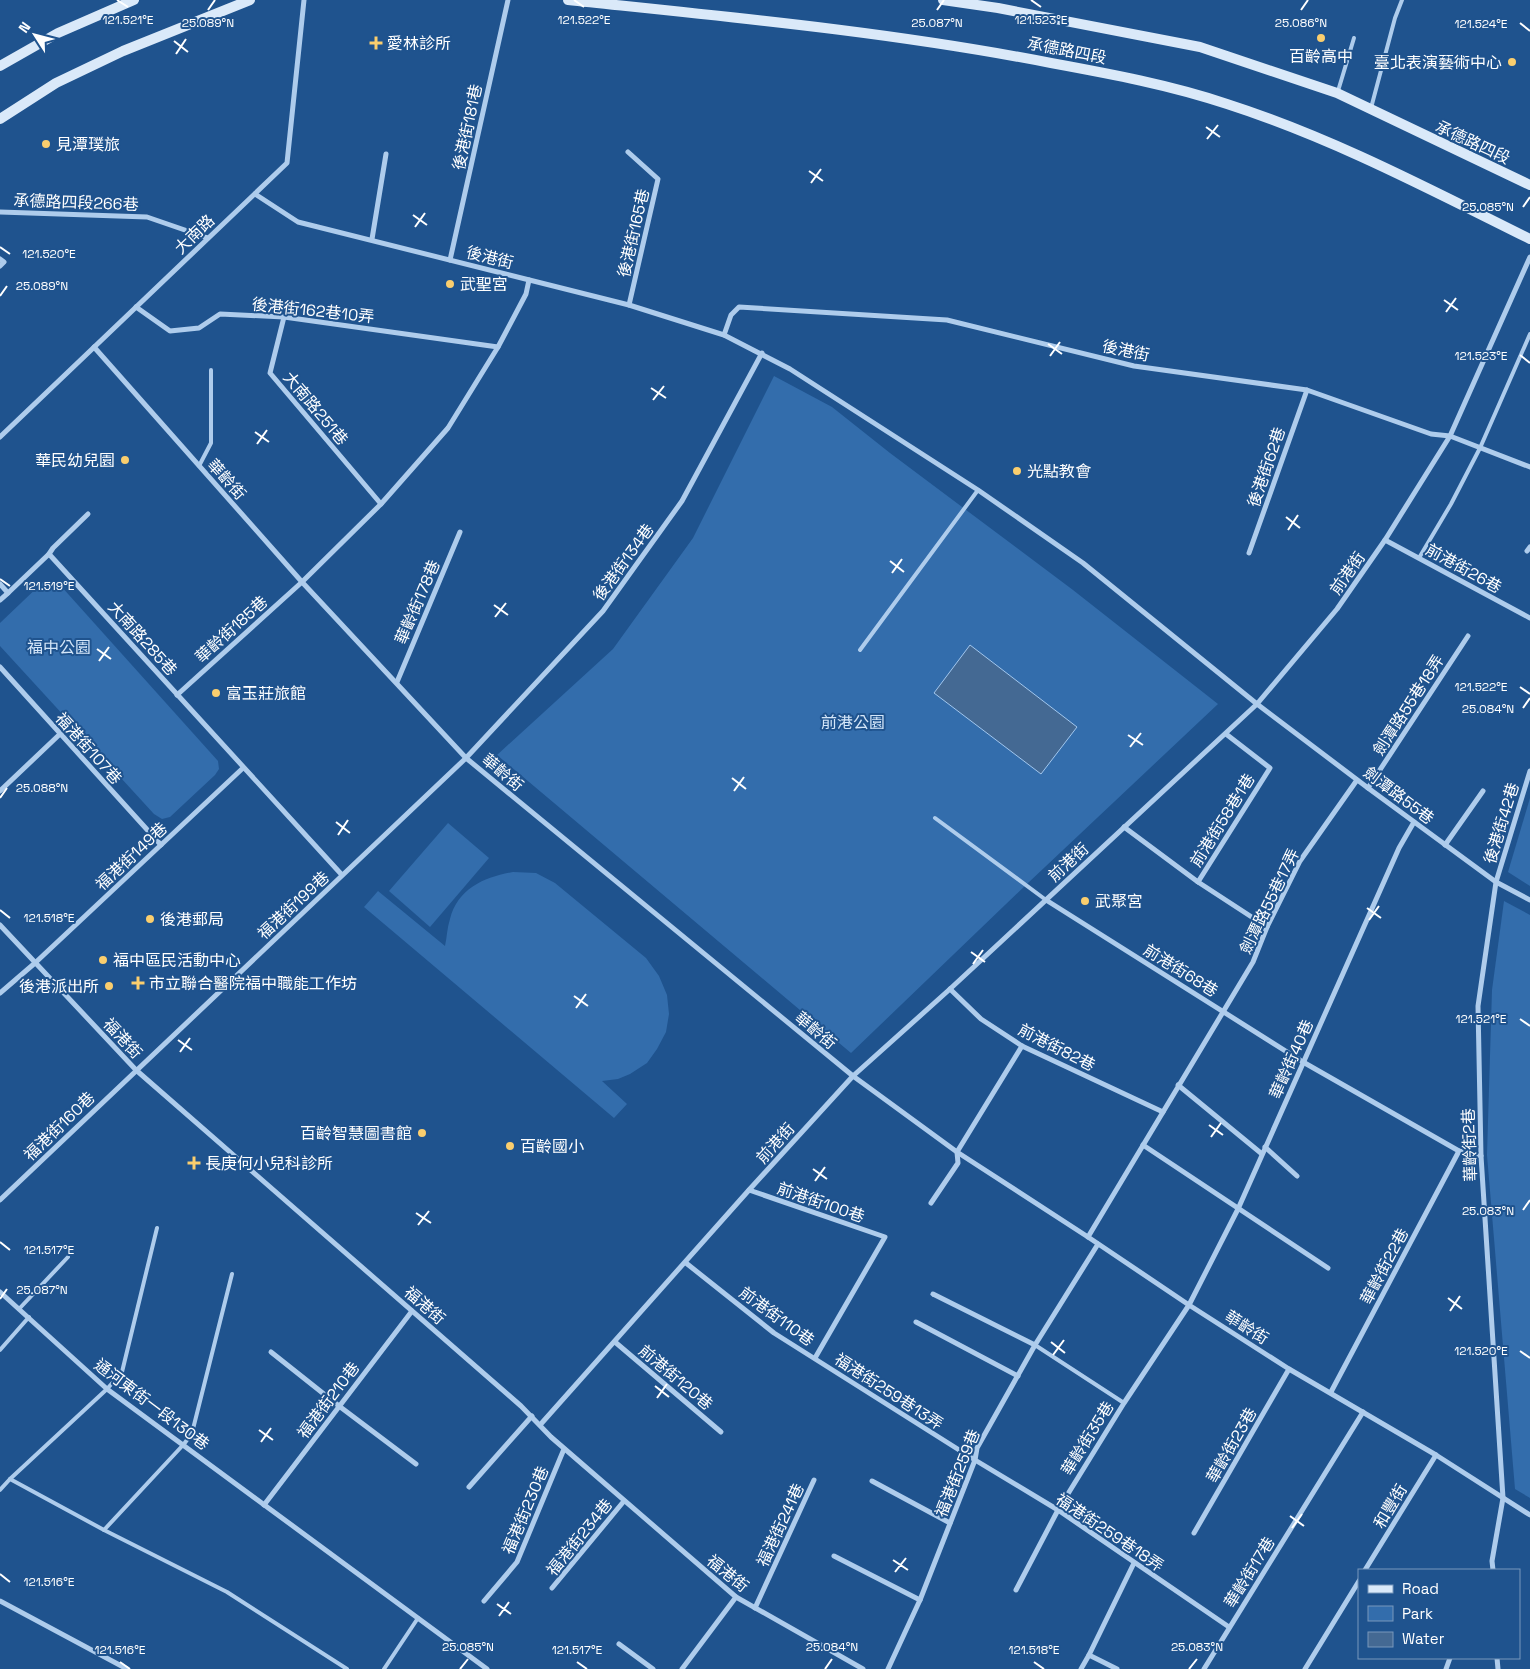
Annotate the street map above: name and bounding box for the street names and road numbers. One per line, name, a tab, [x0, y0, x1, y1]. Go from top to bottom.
street label: 承德路四段	[1026, 33, 1108, 68]
street label: 後港街181巷	[448, 82, 487, 172]
street label: 承德路四段	[1432, 116, 1513, 169]
street label: 後港街165巷	[613, 187, 654, 279]
street label: 承德路四段266巷	[13, 190, 139, 215]
street label: 大南路	[170, 210, 219, 259]
street label: 後港街	[464, 241, 516, 273]
street label: 後港街162巷10弄	[251, 294, 375, 327]
street label: 後港街	[1100, 335, 1152, 366]
street label: 大南路251巷	[279, 367, 352, 449]
street label: 後港街62巷	[1243, 424, 1290, 510]
street label: 華齡街	[203, 454, 250, 504]
street label: 後港街134巷	[588, 520, 658, 605]
street label: 前港街26巷	[1422, 539, 1505, 598]
street label: 前港街	[1325, 548, 1370, 599]
street label: 華齡街178巷	[390, 557, 445, 648]
street label: 華齡街185巷	[191, 591, 272, 667]
street label: 大南路285巷	[104, 597, 182, 680]
street label: 劍潭路55巷18弄	[1368, 651, 1449, 760]
street label: 福港街107巷	[51, 708, 126, 789]
street label: 華齡街	[478, 749, 528, 796]
street label: 劍潭路55巷	[1359, 762, 1438, 829]
street label: 前港街58巷1巷	[1185, 770, 1259, 871]
street label: 後港街42巷	[1479, 780, 1524, 866]
street label: 福港街149巷	[91, 818, 172, 895]
street label: 前港街	[1044, 838, 1093, 886]
street label: 劍潭路55巷17弄	[1235, 845, 1304, 957]
street label: 福港街199巷	[253, 867, 334, 944]
street label: 前港街68巷	[1140, 939, 1222, 1002]
street label: 華齡街	[791, 1007, 841, 1054]
street label: 福港街	[99, 1014, 147, 1063]
street label: 華齡街40巷	[1265, 1016, 1318, 1102]
street label: 前港街82巷	[1015, 1019, 1099, 1076]
street label: 福港街160巷	[19, 1087, 99, 1165]
street label: 華齡街2巷	[1458, 1108, 1481, 1182]
street label: 前港街	[752, 1118, 799, 1168]
street label: 前港街100巷	[774, 1178, 867, 1227]
street label: 華齡街22巷	[1356, 1225, 1413, 1308]
street label: 福港街	[400, 1282, 450, 1329]
street label: 前港街110巷	[735, 1282, 818, 1351]
street label: 華齡街	[1221, 1306, 1273, 1349]
street label: 前港街120巷	[634, 1340, 717, 1415]
street label: 福港街259巷13弄	[830, 1348, 947, 1434]
street label: 通河東街一段130巷	[90, 1354, 213, 1454]
street label: 福港街210巷	[293, 1358, 364, 1443]
street label: 華齡街35巷	[1056, 1397, 1118, 1479]
street label: 華齡街23巷	[1202, 1404, 1261, 1487]
street label: 福港街259巷	[930, 1426, 985, 1520]
street label: 福港街230巷	[498, 1463, 553, 1557]
street label: 福港街241巷	[752, 1480, 809, 1570]
street label: 和豐街	[1369, 1480, 1412, 1532]
street label: 福港街259巷18弄	[1052, 1489, 1168, 1576]
street label: 福港街234巷	[542, 1494, 617, 1580]
street label: 華齡街17巷	[1219, 1533, 1279, 1612]
street label: 福港街	[702, 1550, 753, 1597]

